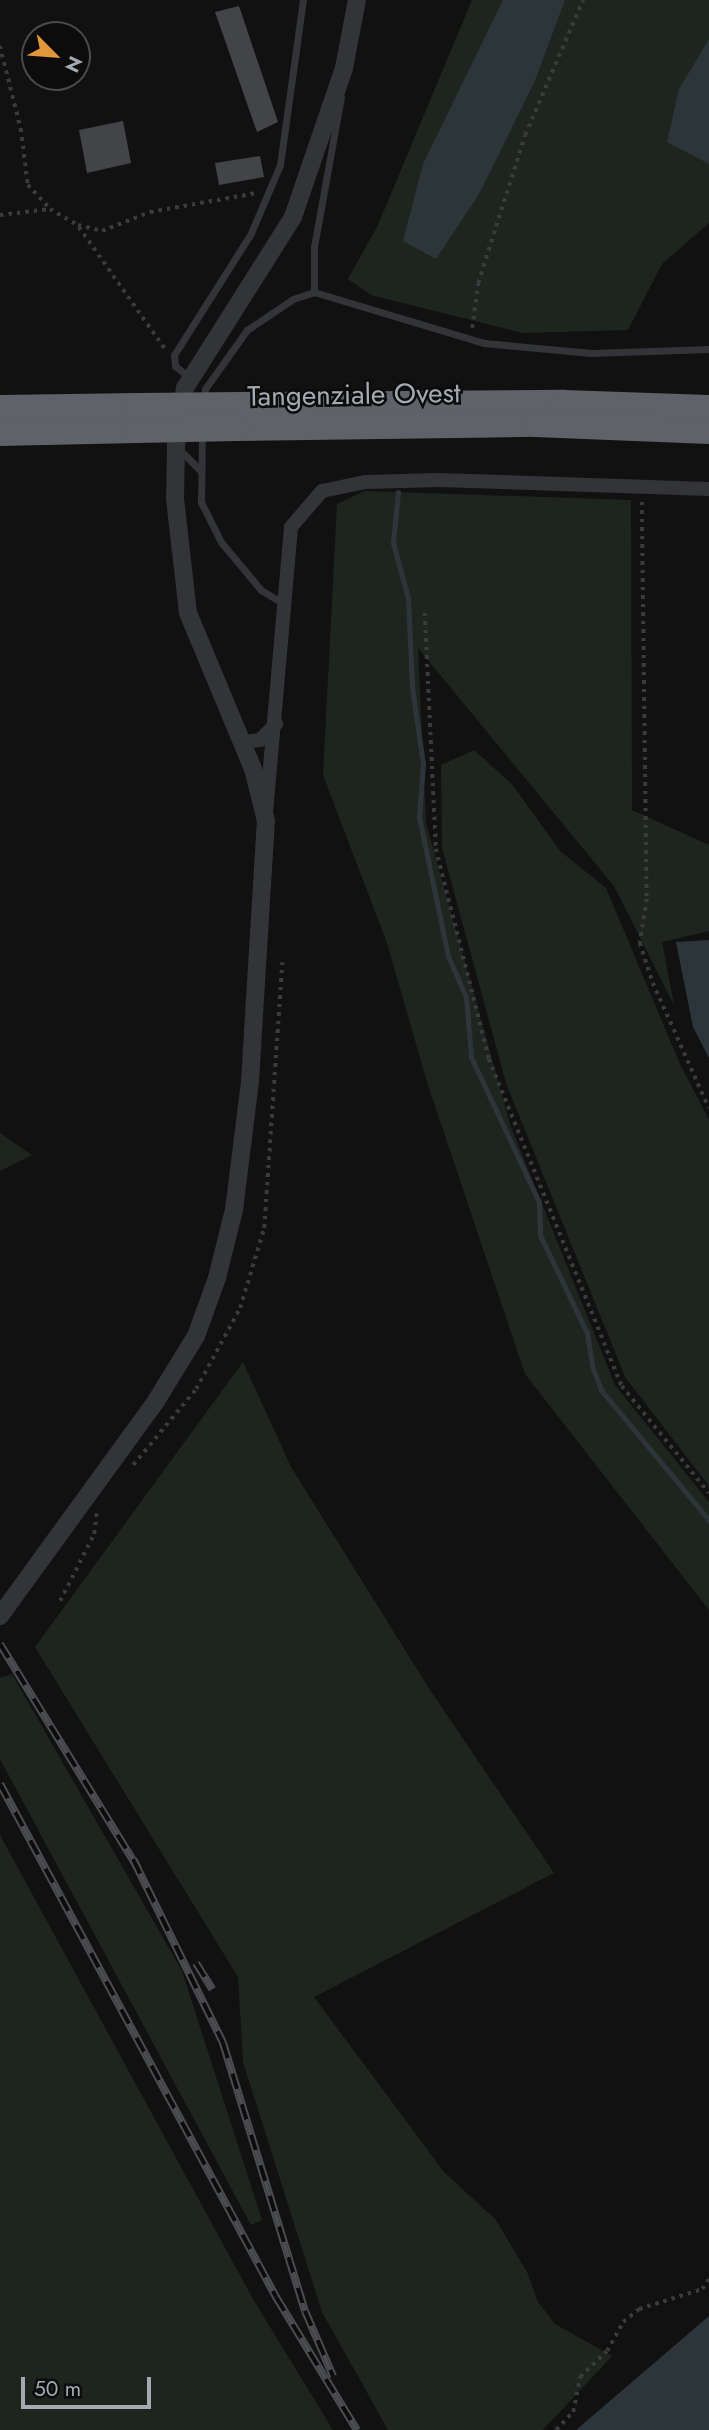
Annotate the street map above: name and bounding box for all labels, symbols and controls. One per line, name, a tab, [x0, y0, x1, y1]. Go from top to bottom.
north arrow	[21, 21, 91, 91]
text: N	[58, 52, 89, 77]
street label: Tangenziale Ovest	[247, 376, 461, 414]
scale bar	[24, 2364, 154, 2408]
text: 50 m	[34, 2374, 81, 2404]

